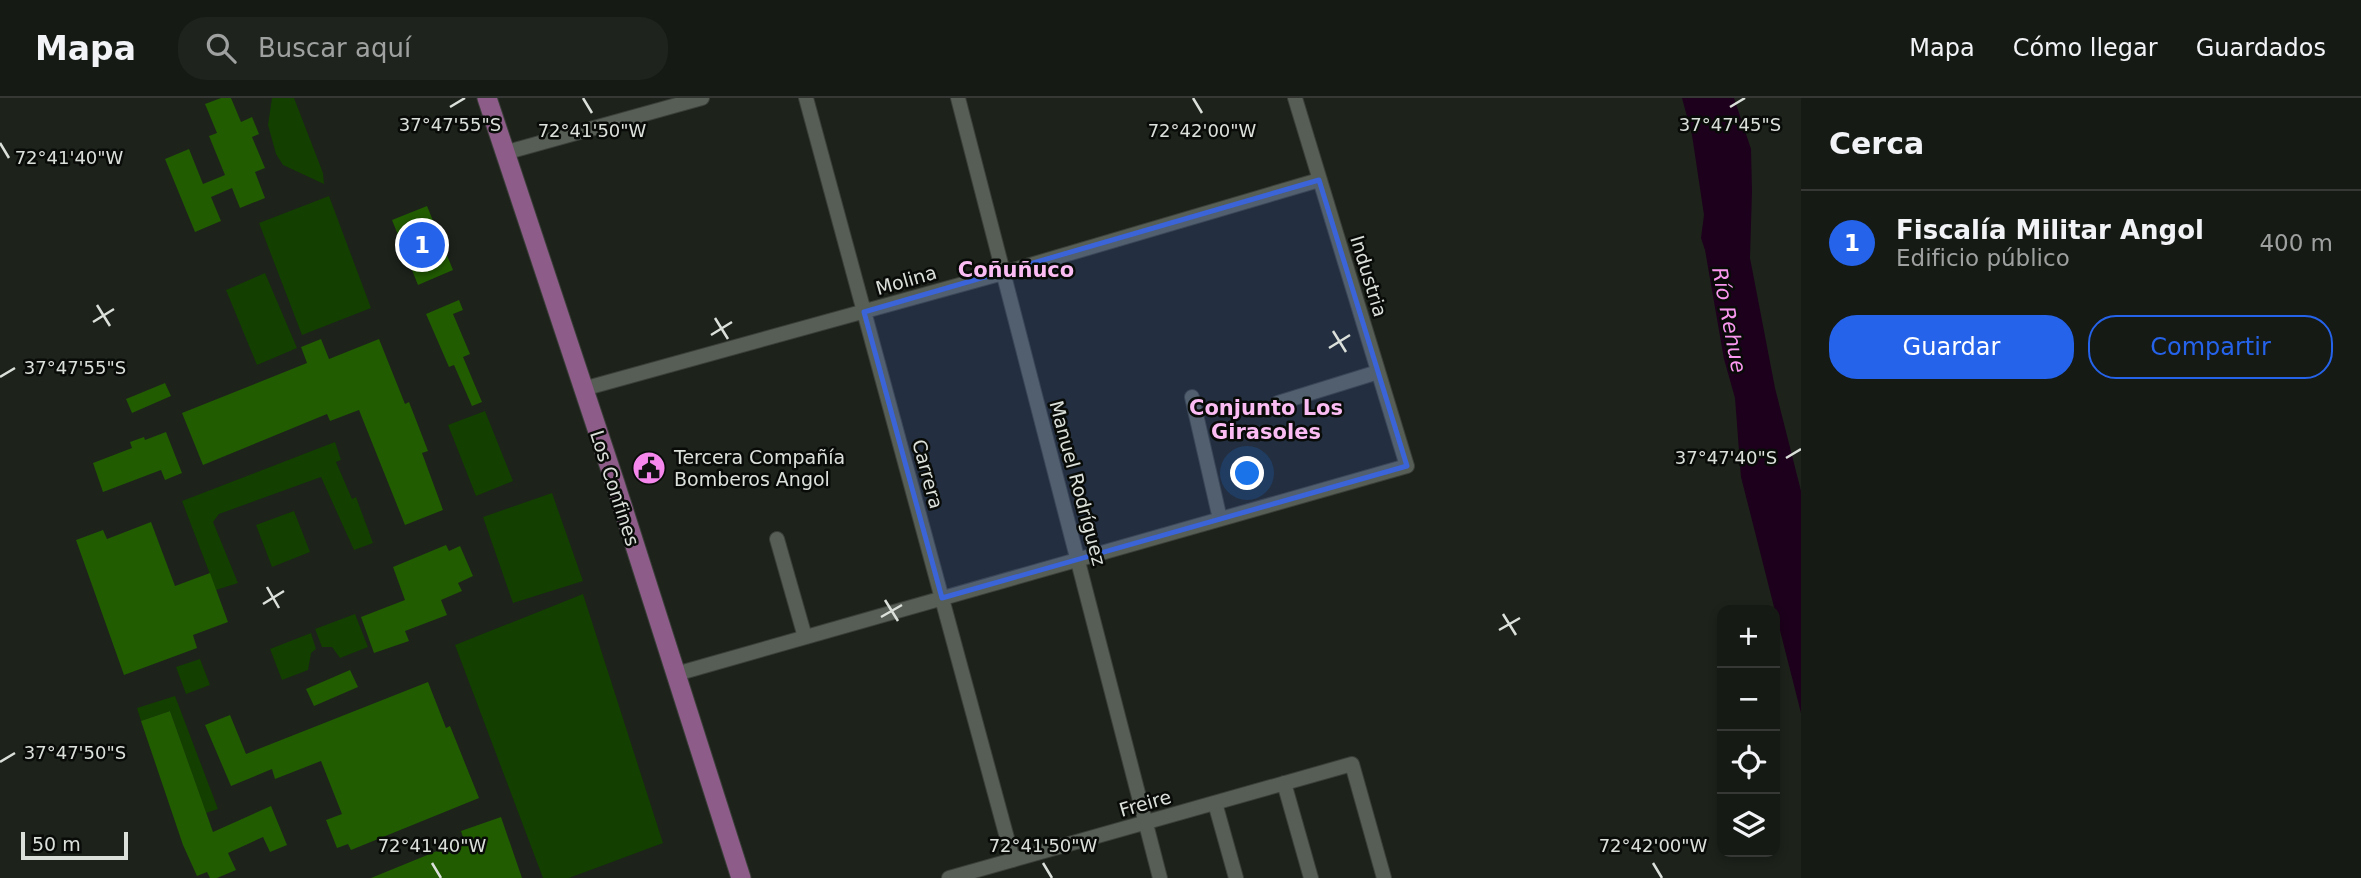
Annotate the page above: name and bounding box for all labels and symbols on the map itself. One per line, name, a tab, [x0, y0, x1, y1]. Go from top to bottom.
text: 37°47'55"S	[399, 114, 501, 135]
text: 37°47'45"S	[1679, 114, 1781, 135]
text: 72°41'50"W	[538, 120, 647, 141]
text: 72°42'00"W	[1148, 120, 1257, 141]
text: 72°41'40"W	[15, 147, 124, 168]
pin: 1	[399, 219, 445, 271]
street label: Industria	[1346, 233, 1392, 319]
district label: Coñuñuco	[958, 258, 1074, 282]
street label: Molina	[873, 261, 939, 299]
water label: Río Rehue	[1707, 265, 1751, 375]
text: 37°47'55"S	[24, 357, 126, 378]
district label: Conjunto Los Girasoles	[1189, 396, 1343, 444]
street label: Manuel Rodríguez	[1045, 398, 1111, 568]
street label: Los Confines	[586, 427, 644, 549]
street label: Carrera	[908, 437, 948, 511]
place label: Tercera Compañía Bomberos Angol	[673, 446, 845, 490]
text: 37°47'40"S	[1675, 447, 1777, 468]
public building icon: Tercera Compañía Bomberos Angol	[630, 449, 668, 487]
your location	[1230, 456, 1264, 490]
text: 37°47'50"S	[24, 742, 126, 763]
street label: Freire	[1116, 785, 1174, 821]
scale bar	[21, 829, 128, 861]
text: 72°41'40"W	[378, 835, 487, 856]
text: 72°41'50"W	[989, 835, 1098, 856]
text: 72°42'00"W	[1599, 835, 1708, 856]

